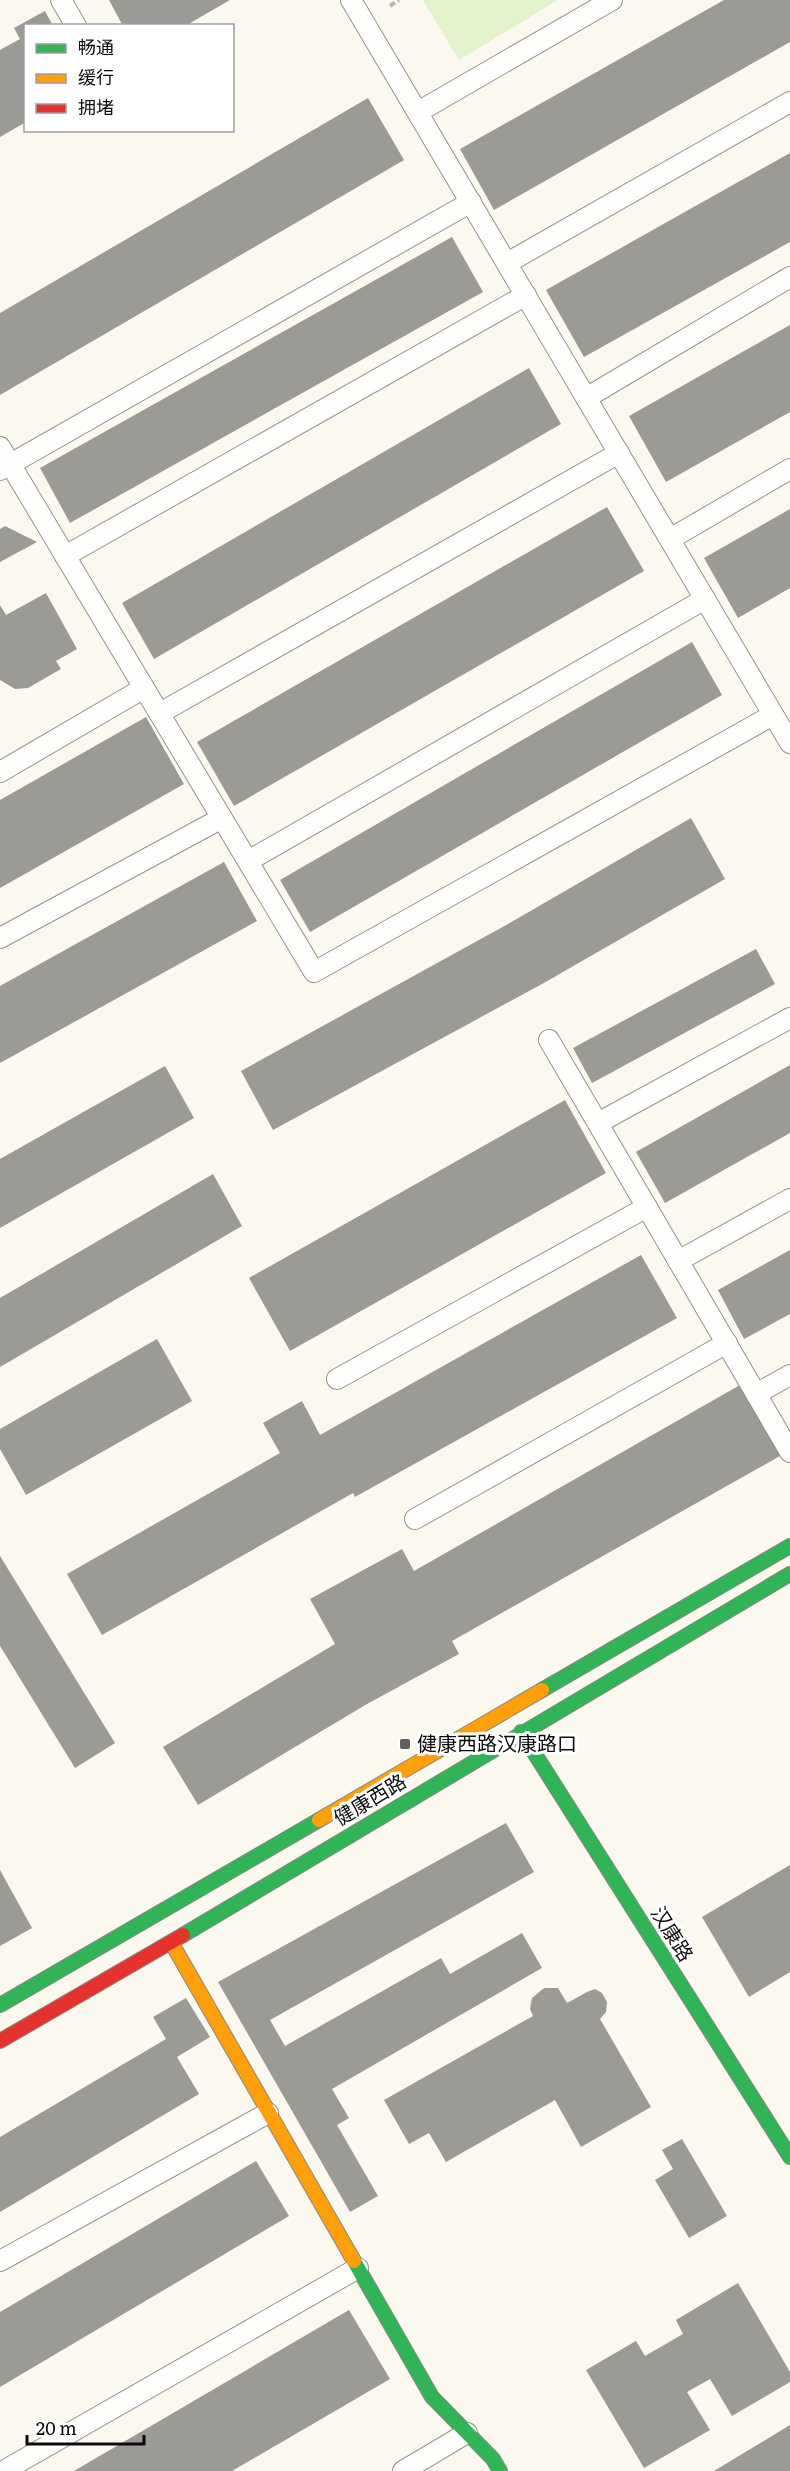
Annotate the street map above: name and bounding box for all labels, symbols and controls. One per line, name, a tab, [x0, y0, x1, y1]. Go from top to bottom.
legend	[24, 24, 234, 132]
text: 畅通	[78, 33, 114, 60]
text: 缓行	[78, 63, 114, 90]
text: 拥堵	[78, 93, 114, 120]
place label: 健康西路汉康路口	[417, 1727, 577, 1757]
marker: 健康西路汉康路口	[398, 1737, 412, 1751]
street label: 健康西路	[327, 1765, 411, 1832]
street label: 汉康路	[645, 1900, 702, 1966]
scale bar	[27, 2408, 144, 2446]
text: 20 m	[36, 2414, 77, 2441]

